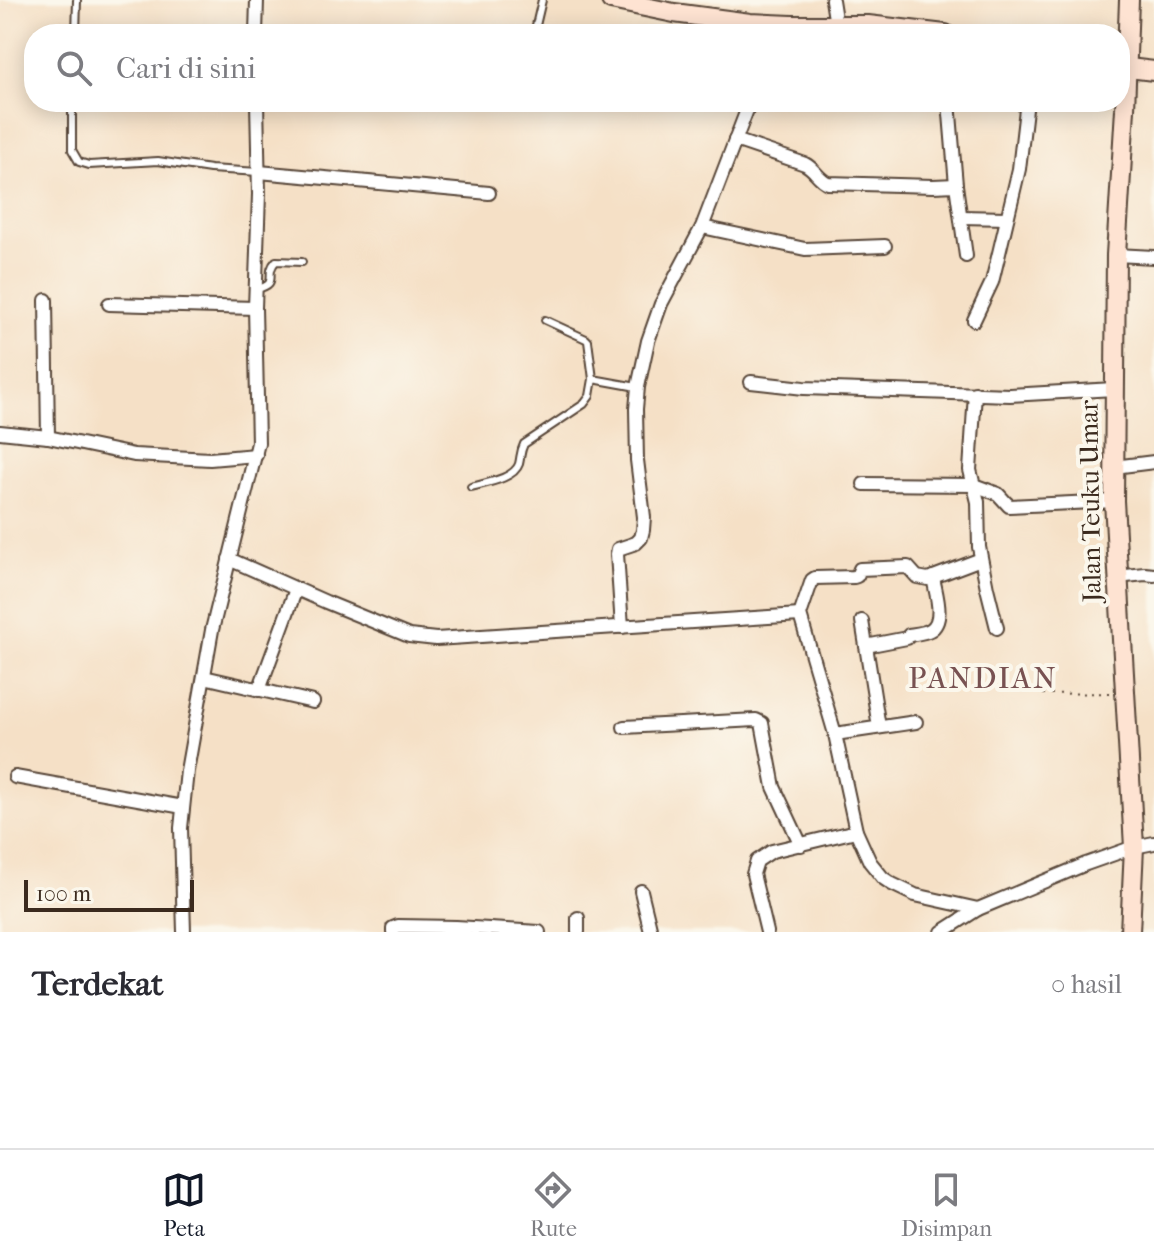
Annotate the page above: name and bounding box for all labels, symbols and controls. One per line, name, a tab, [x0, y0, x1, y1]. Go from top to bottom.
search box	[24, 24, 1130, 112]
icon: search	[52, 46, 96, 90]
text: Cari di sini	[116, 51, 256, 86]
street label: Jalan Teuku Umar	[1073, 399, 1108, 605]
district label: PANDIAN	[908, 661, 1058, 696]
scale bar	[24, 876, 194, 912]
text: 100 m	[36, 881, 91, 907]
text: Terdekat	[32, 964, 163, 1004]
text: 0 hasil	[1051, 969, 1122, 1000]
tab: Peta	[162, 1168, 206, 1242]
tab: Rute	[530, 1168, 577, 1242]
tab: Disimpan	[901, 1168, 992, 1242]

